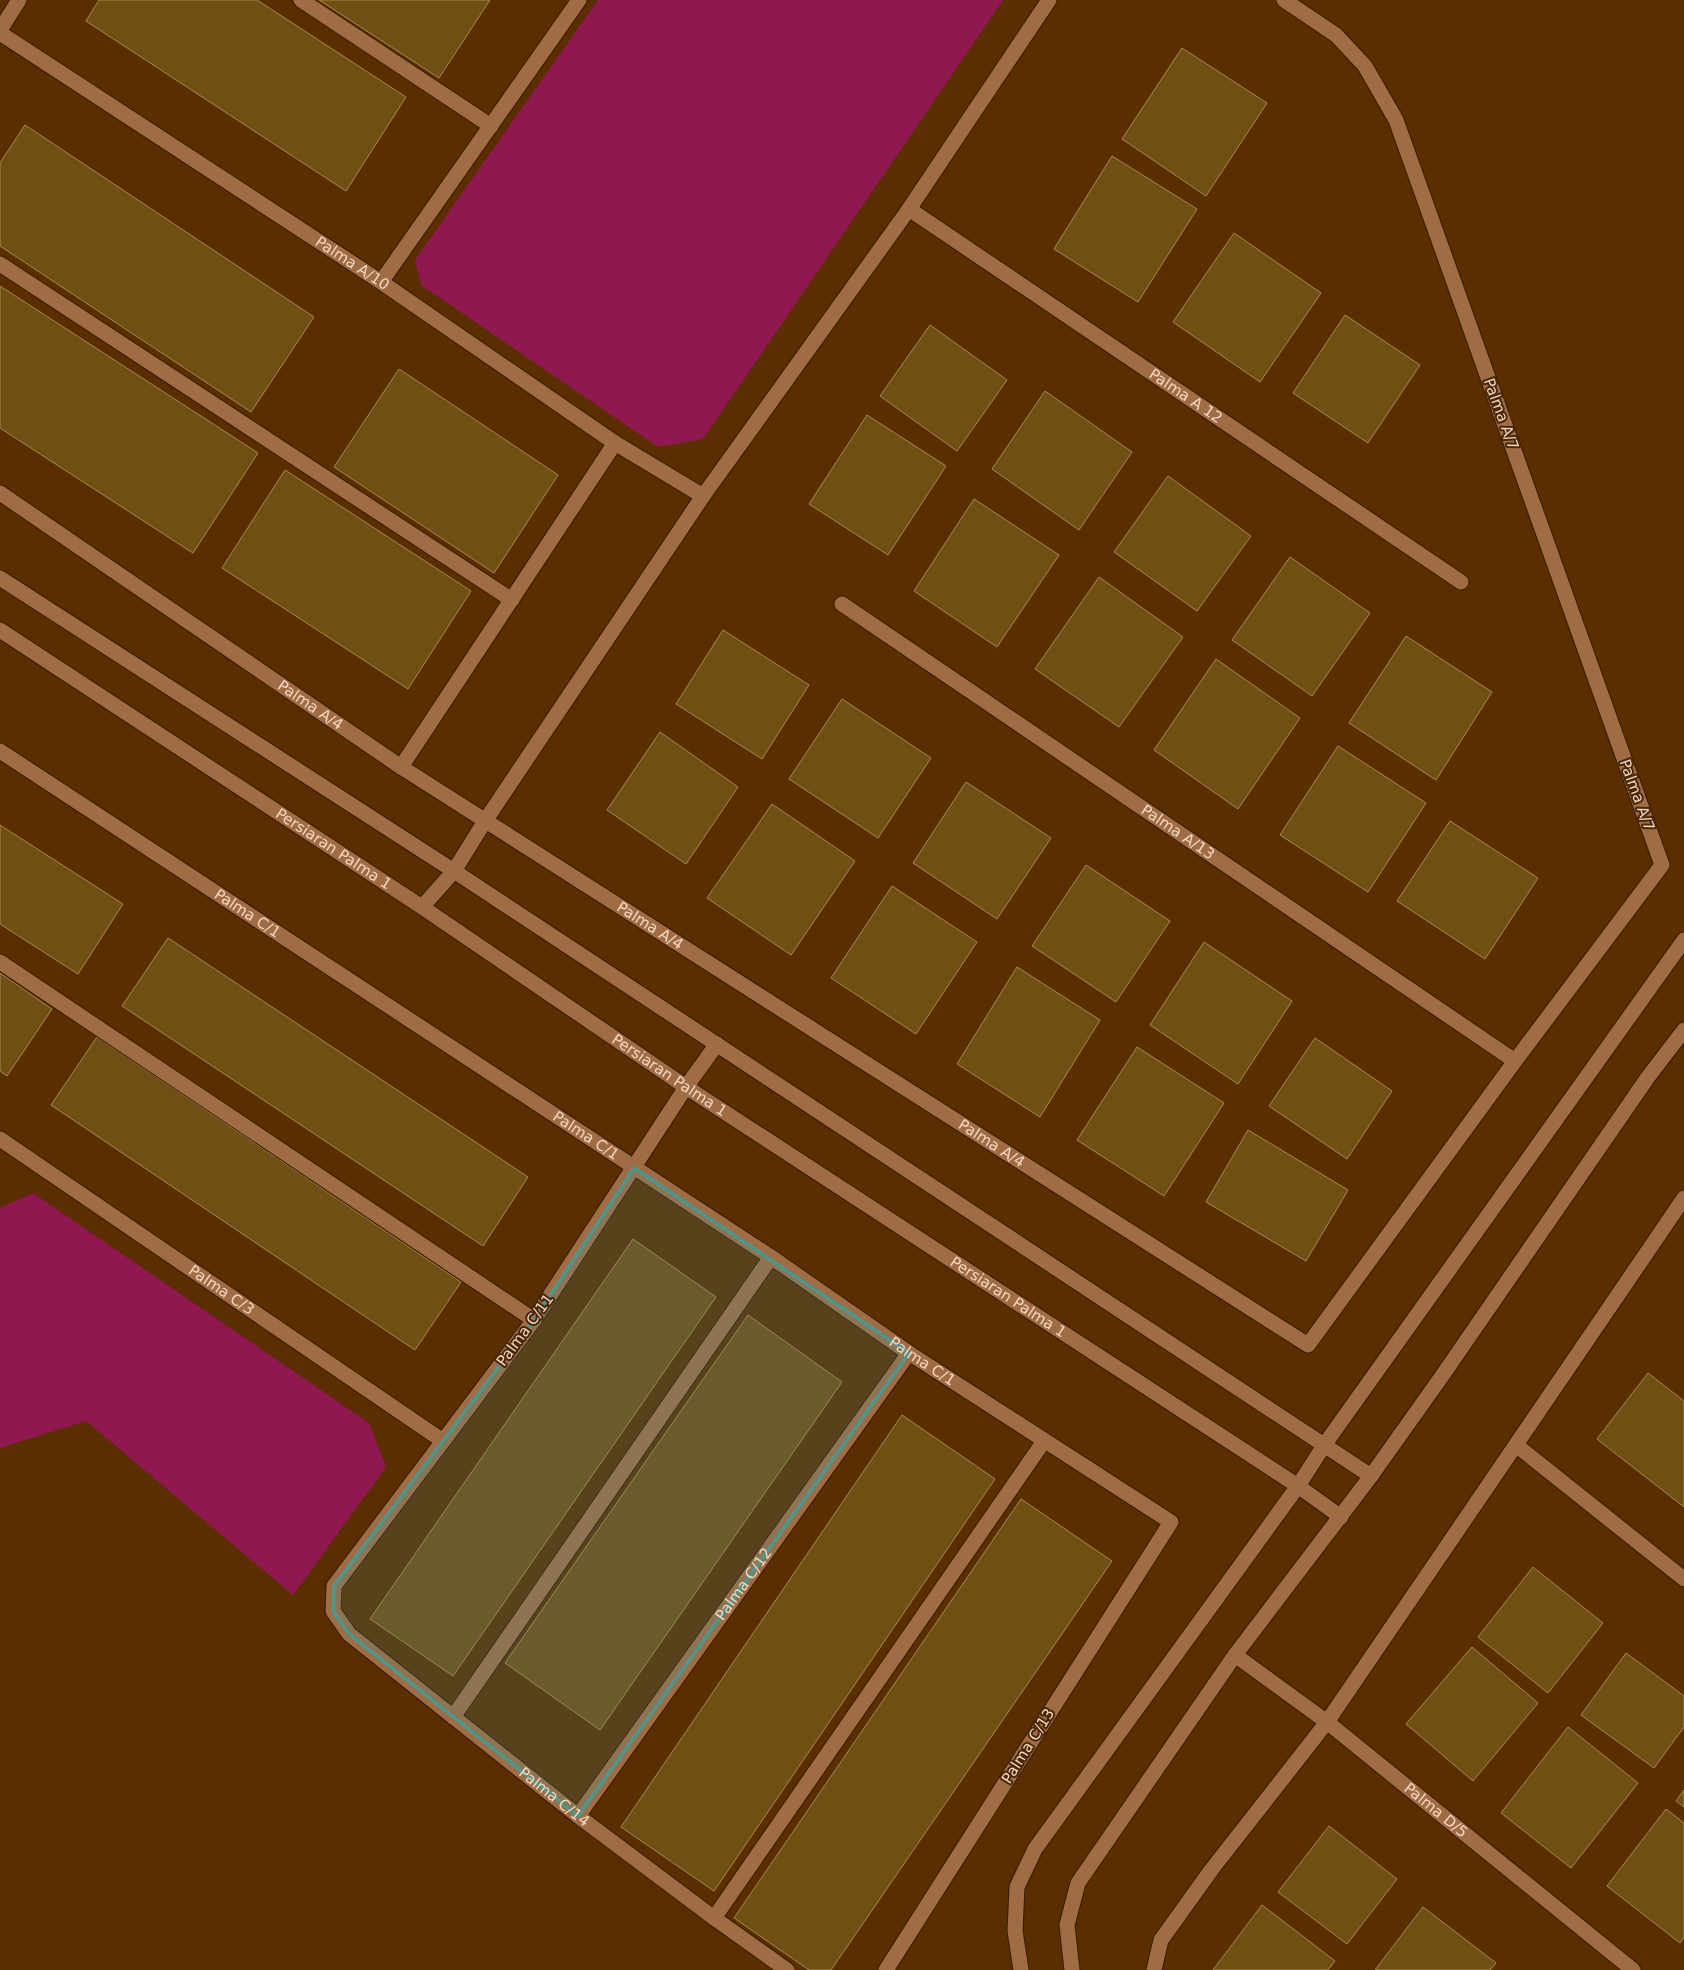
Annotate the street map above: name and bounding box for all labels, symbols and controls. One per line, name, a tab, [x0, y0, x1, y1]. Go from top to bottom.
street label: Palma A/10	[312, 233, 393, 294]
street label: Palma A 12	[1146, 365, 1226, 427]
street label: Palma A/7	[1480, 376, 1522, 452]
street label: Palma A/4	[274, 676, 347, 734]
street label: Palma A/7	[1616, 757, 1658, 833]
street label: Palma A/13	[1138, 801, 1218, 863]
street label: Persiaran Palma 1	[272, 804, 395, 893]
street label: Palma C/1	[211, 885, 284, 942]
street label: Palma A/4	[613, 898, 687, 954]
street label: Persiaran Palma 1	[608, 1030, 730, 1120]
street label: Palma C/1	[550, 1107, 623, 1164]
street label: Palma A/4	[955, 1116, 1028, 1171]
street label: Persiaran Palma 1	[947, 1253, 1070, 1341]
street label: Palma C/3	[185, 1261, 258, 1319]
street label: Palma C/11	[493, 1290, 557, 1370]
street label: Palma C/1	[886, 1333, 959, 1390]
street label: Palma C/12	[712, 1544, 776, 1624]
street label: Palma C/13	[998, 1705, 1058, 1787]
street label: Palma C/14	[515, 1763, 593, 1830]
street label: Palma D/5	[1401, 1779, 1471, 1841]

